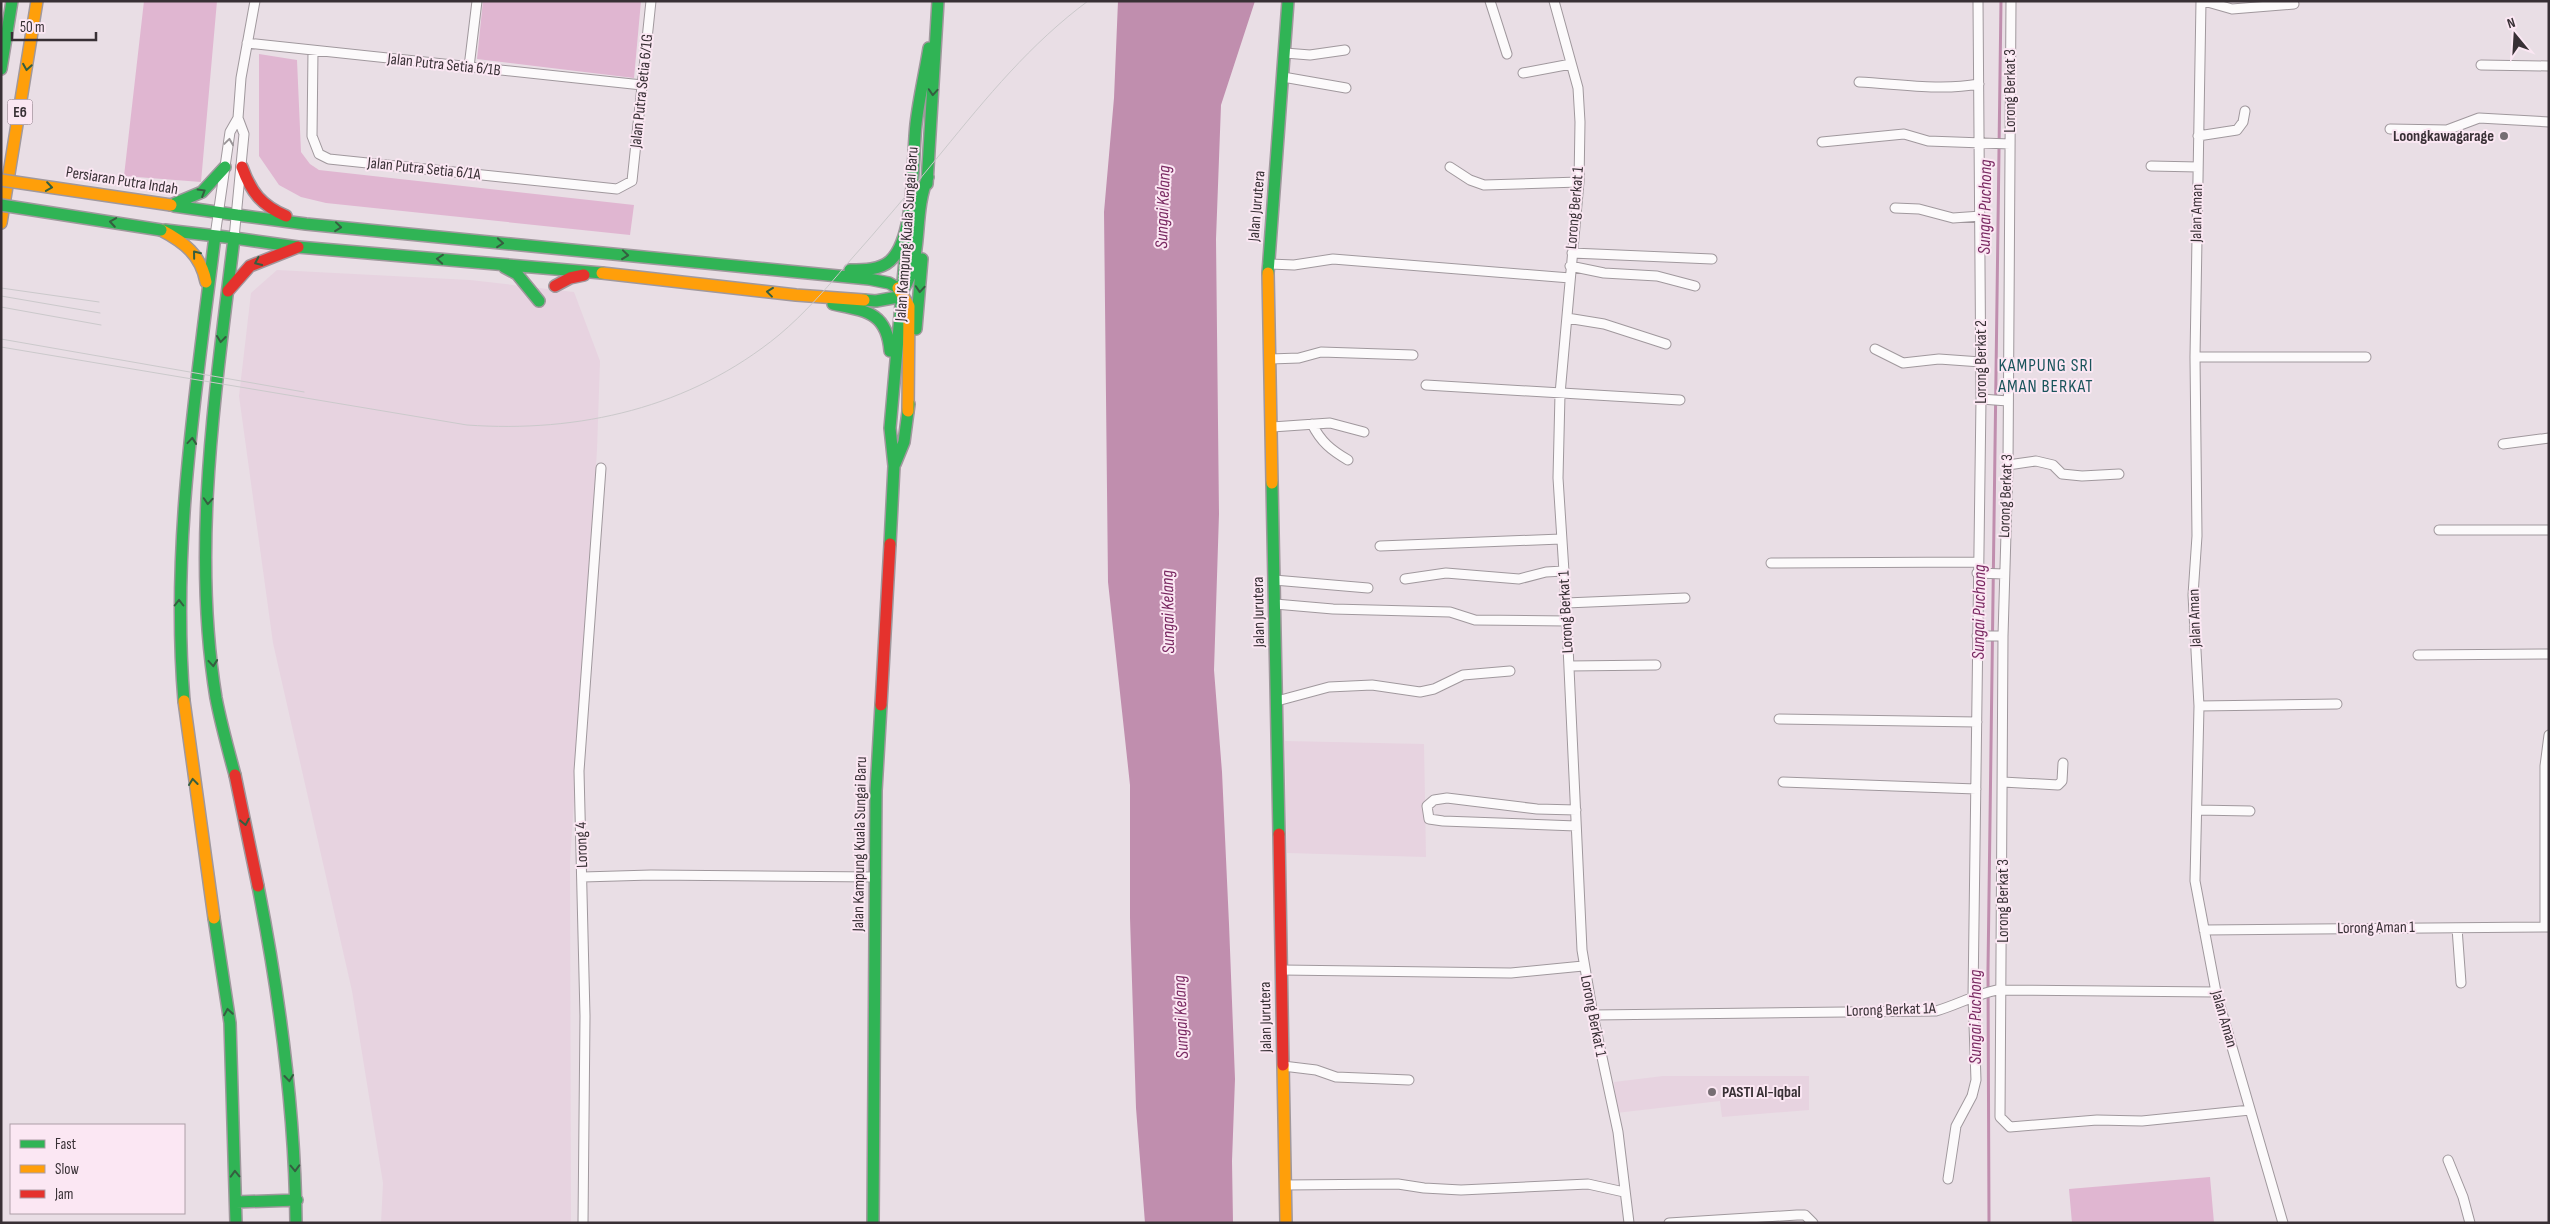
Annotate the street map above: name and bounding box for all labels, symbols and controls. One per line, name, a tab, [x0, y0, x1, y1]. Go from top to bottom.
scale bar	[12, 10, 96, 42]
north arrow	[2490, 10, 2540, 60]
text: N	[2505, 14, 2517, 32]
text: 50 m	[20, 18, 45, 37]
street label: Jalan Putra Setia 6/1G	[626, 33, 657, 150]
street label: Lorong Berkat 3	[2001, 49, 2020, 133]
street label: Jalan Putra Setia 6/1B	[386, 50, 501, 80]
one-way arrow	[22, 63, 33, 71]
one-way arrow	[928, 89, 939, 97]
road number: E6	[8, 100, 32, 124]
place label: Loongkawagarage	[2393, 127, 2494, 146]
marker: Loongkawagarage	[2498, 130, 2510, 142]
one-way arrow	[223, 137, 233, 146]
street label: Jalan Kampung Kuala Sungai Baru	[891, 146, 923, 323]
street label: Jalan Putra Setia 6/1A	[366, 154, 482, 184]
water label: Sungai Puchong	[1974, 159, 1996, 255]
street label: Persiaran Putra Indah	[64, 163, 180, 199]
water label: Sungai Kelang	[1151, 164, 1175, 249]
street label: Lorong Berkat 1	[1562, 166, 1588, 250]
street label: Jalan Jurutera	[1244, 170, 1270, 243]
one-way arrow	[46, 181, 54, 192]
street label: Jalan Aman	[2187, 184, 2207, 243]
one-way arrow	[197, 188, 206, 198]
one-way arrow	[109, 218, 117, 228]
one-way arrow	[334, 222, 342, 233]
one-way arrow	[496, 237, 504, 248]
one-way arrow	[621, 249, 629, 260]
one-way arrow	[193, 251, 201, 260]
one-way arrow	[436, 253, 444, 264]
one-way arrow	[254, 255, 263, 266]
one-way arrow	[914, 286, 925, 294]
one-way arrow	[765, 287, 773, 298]
street label: Lorong Berkat 2	[1972, 320, 1991, 404]
one-way arrow	[216, 336, 227, 344]
district label: KAMPUNG SRI AMAN BERKAT	[1997, 355, 2094, 397]
one-way arrow	[186, 436, 197, 444]
street label: Lorong Berkat 3	[1995, 454, 2017, 538]
one-way arrow	[203, 497, 214, 505]
water label: Sungai Puchong	[1968, 564, 1990, 660]
water label: Sungai Kelang	[1157, 570, 1179, 654]
street label: Lorong Berkat 1	[1554, 570, 1578, 654]
street label: Jalan Jurutera	[1249, 576, 1269, 649]
street label: Jalan Aman	[2184, 588, 2206, 649]
one-way arrow	[174, 598, 184, 606]
one-way arrow	[207, 660, 218, 668]
street label: Jalan Kampung Kuala Sungai Baru	[849, 756, 871, 933]
one-way arrow	[189, 778, 199, 786]
one-way arrow	[239, 818, 250, 827]
street label: Lorong 4	[572, 821, 592, 868]
street label: Lorong Berkat 3	[1994, 859, 2013, 943]
street label: Lorong Aman 1	[2337, 918, 2415, 938]
water label: Sungai Puchong	[1965, 969, 1986, 1064]
water label: Sungai Kelang	[1169, 974, 1193, 1059]
street label: Lorong Berkat 1	[1576, 974, 1610, 1059]
street label: Jalan Jurutera	[1256, 981, 1276, 1054]
street label: Jalan Aman	[2207, 987, 2241, 1050]
street label: Lorong Berkat 1A	[1846, 999, 1936, 1021]
one-way arrow	[224, 1007, 234, 1016]
one-way arrow	[283, 1074, 294, 1082]
place label: PASTI Al-Iqbal	[1722, 1083, 1801, 1102]
marker: PASTI Al-Iqbal	[1706, 1086, 1718, 1098]
legend	[10, 1124, 185, 1214]
text: Fast	[55, 1135, 77, 1154]
text: Slow	[55, 1160, 79, 1179]
one-way arrow	[290, 1164, 301, 1172]
one-way arrow	[230, 1170, 240, 1178]
text: Jam	[54, 1185, 73, 1204]

